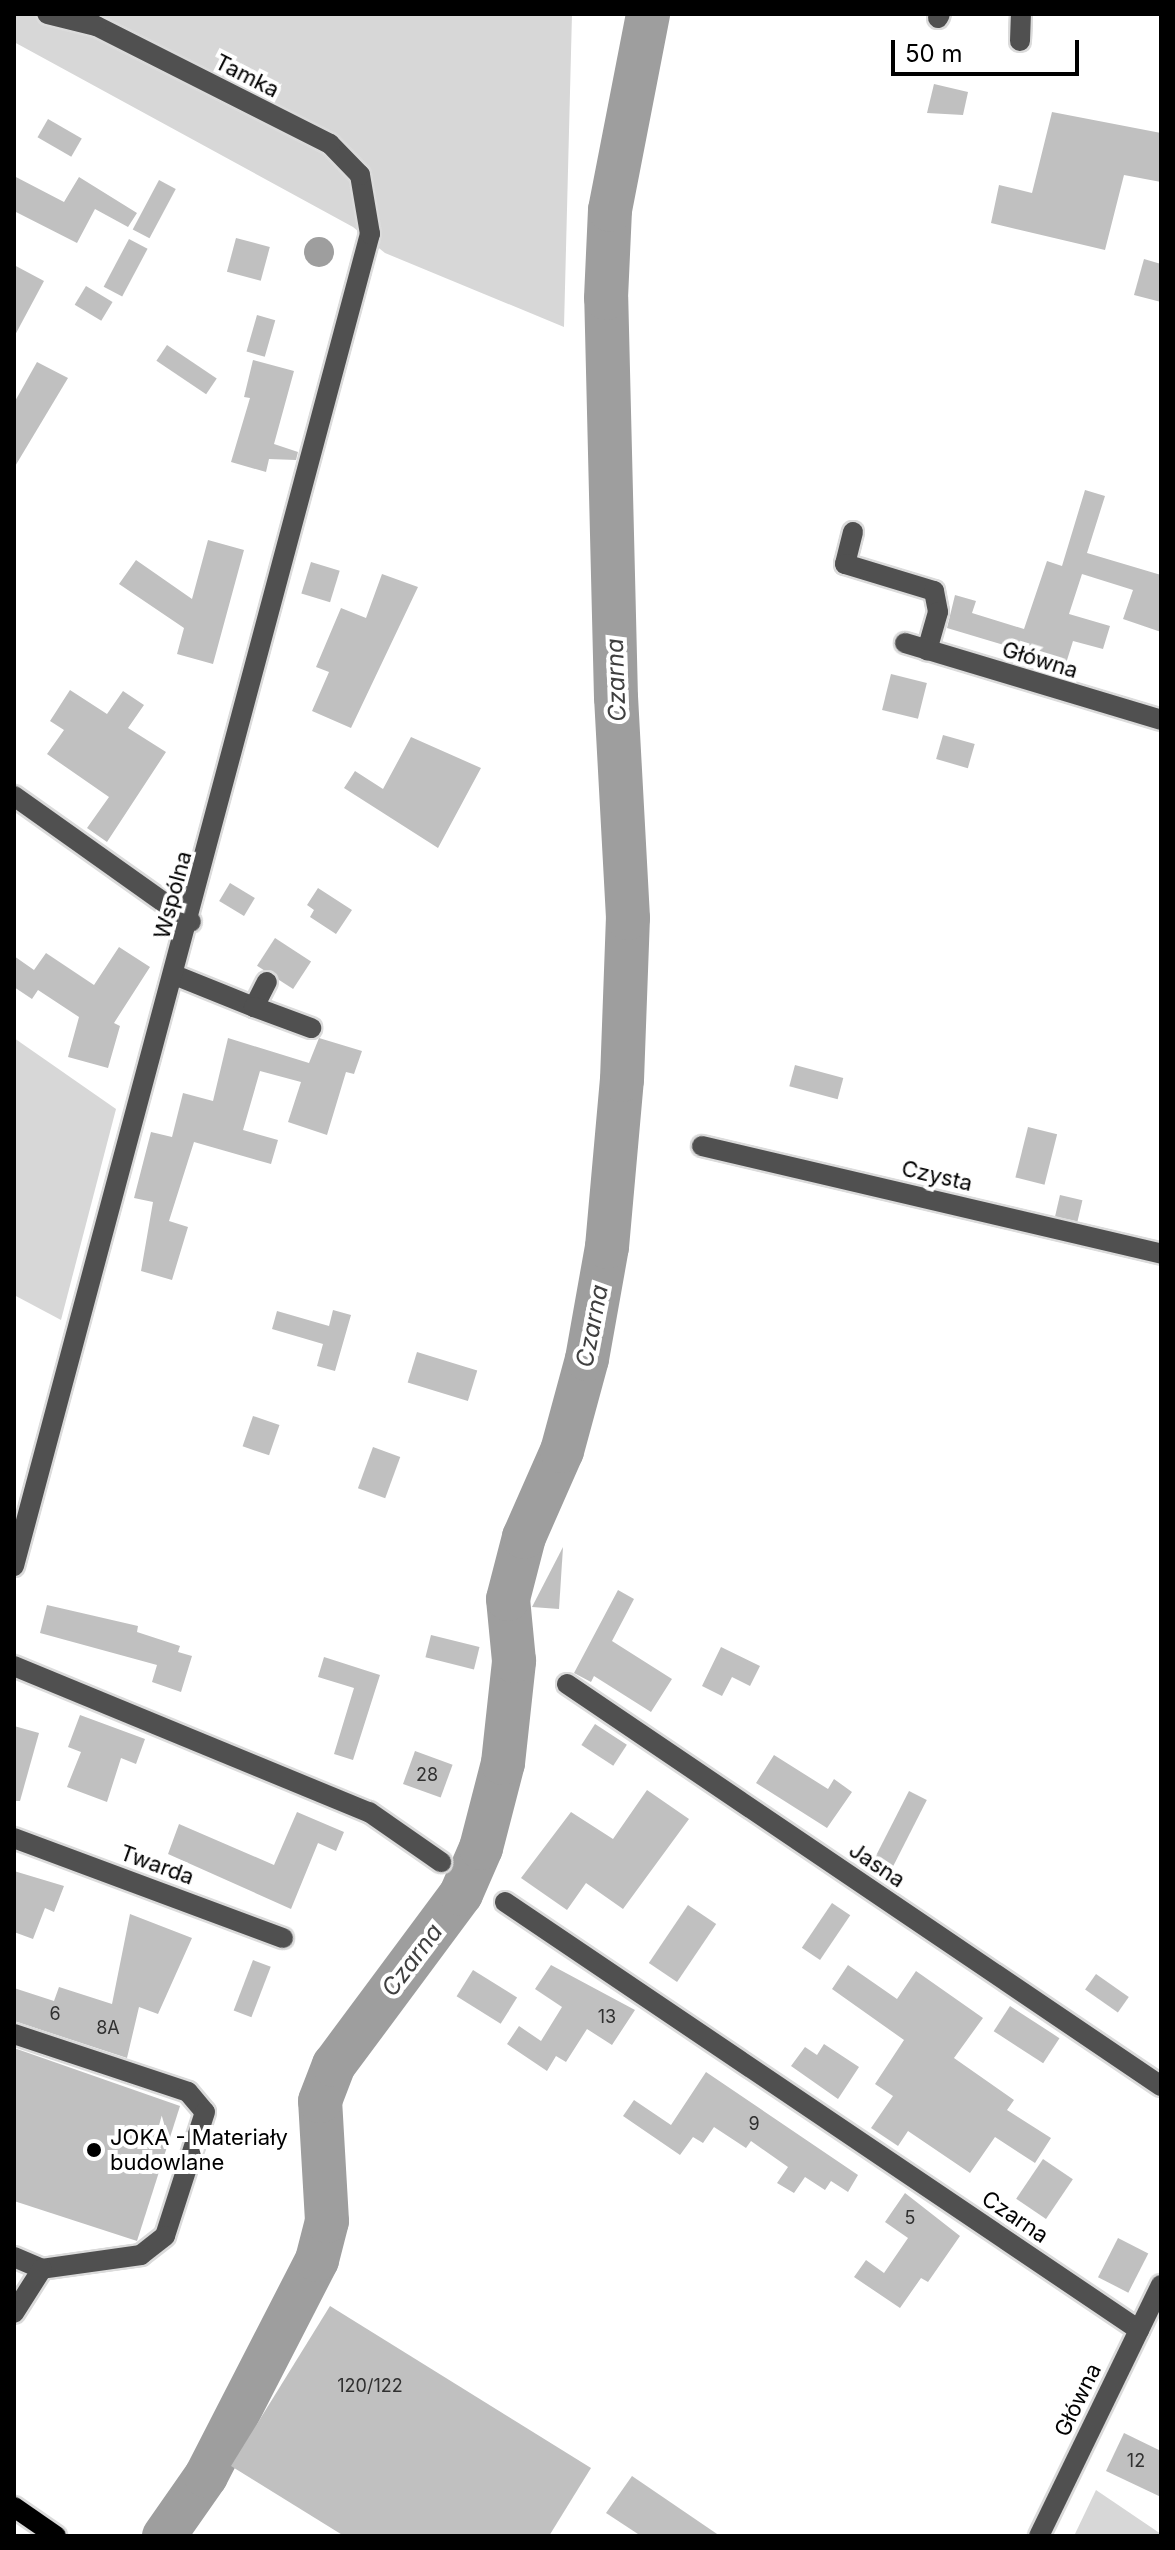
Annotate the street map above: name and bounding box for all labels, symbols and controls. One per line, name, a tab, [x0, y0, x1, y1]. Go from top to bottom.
scale bar	[895, 24, 1083, 74]
text: 50 m	[905, 39, 963, 68]
street label: Tamka	[210, 49, 284, 103]
street label: Główna	[999, 636, 1081, 684]
water label: Czarna	[600, 638, 632, 722]
street label: Wspólna	[149, 848, 197, 942]
street label: Czysta	[899, 1155, 975, 1197]
water label: Czarna	[570, 1282, 614, 1370]
house number: 28	[416, 1764, 438, 1786]
street label: Jasna	[844, 1837, 910, 1893]
street label: Twarda	[116, 1839, 198, 1891]
water label: Czarna	[375, 1918, 449, 2002]
house number: 6	[49, 2003, 61, 2025]
house number: 13	[598, 2006, 616, 2028]
house number: 8A	[96, 2017, 120, 2039]
house number: 9	[748, 2113, 760, 2135]
place label: JOKA - Materiały budowlane	[110, 2124, 288, 2176]
marker: JOKA - Materiały budowlane	[85, 2141, 103, 2159]
street label: Czarna	[977, 2185, 1053, 2249]
house number: 5	[905, 2207, 915, 2229]
street label: Główna	[1049, 2359, 1107, 2441]
house number: 120/122	[337, 2375, 403, 2397]
house number: 12	[1127, 2450, 1145, 2472]

